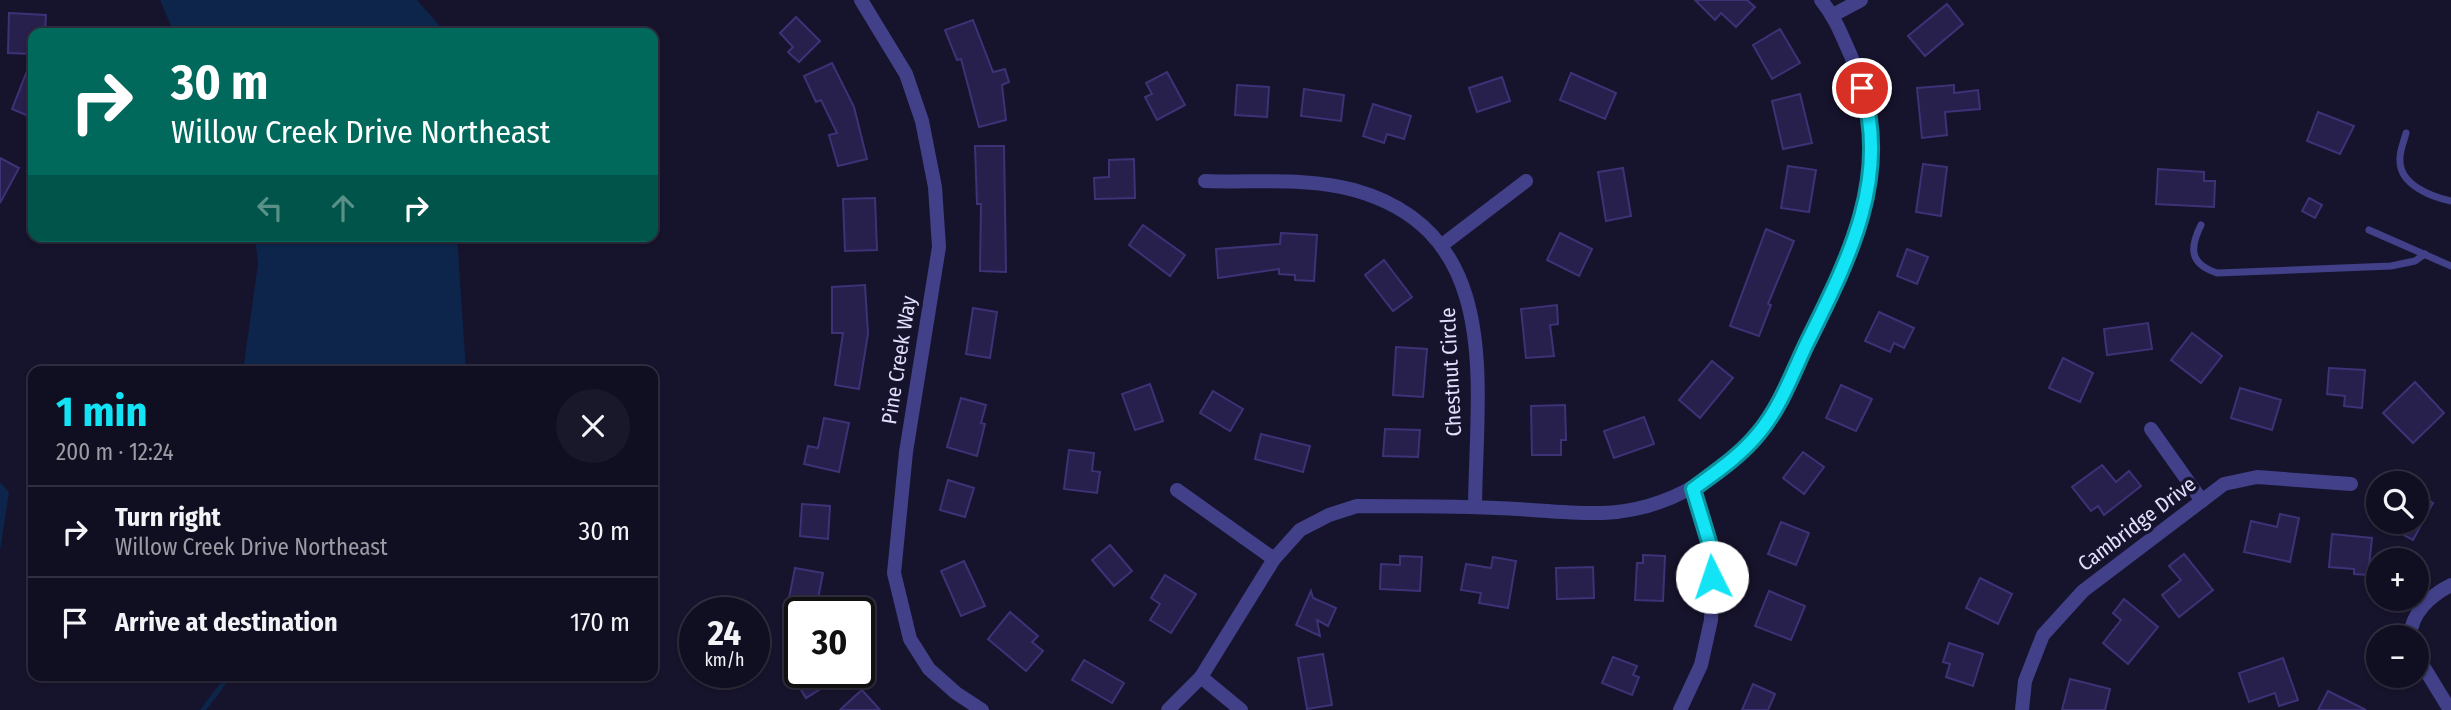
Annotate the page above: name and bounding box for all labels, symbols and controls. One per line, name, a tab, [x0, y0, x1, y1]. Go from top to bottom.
text: 30 m	[171, 53, 269, 112]
icon: right	[56, 56, 147, 147]
pin	[1832, 58, 1892, 118]
icon: arrive	[1843, 69, 1881, 107]
text: Willow Creek Drive Northeast	[171, 113, 550, 151]
icon: left	[251, 189, 289, 227]
icon: ahead	[324, 189, 362, 227]
icon: right	[397, 189, 435, 227]
street label: Pine Creek Way	[876, 293, 922, 426]
street label: Chestnut Circle	[1435, 307, 1467, 437]
text: 1 min	[56, 387, 147, 437]
button: close	[556, 389, 630, 463]
text: 200 m · 12:24	[56, 438, 174, 466]
street label: Cambridge Drive	[2073, 471, 2201, 577]
map controls	[2366, 471, 2429, 688]
button: search	[2366, 471, 2429, 534]
text: Turn right	[115, 502, 221, 533]
icon: right	[56, 513, 94, 551]
text: 30 m	[579, 516, 630, 547]
text: Willow Creek Drive Northeast	[115, 533, 388, 561]
position arrow	[1675, 540, 1749, 614]
button: +	[2366, 548, 2429, 611]
speed limit sign: 30	[784, 597, 875, 688]
icon: arrive	[56, 604, 94, 642]
text: Arrive at destination	[115, 607, 338, 638]
text: 170 m	[570, 607, 630, 638]
text: 24	[708, 612, 741, 654]
button: −	[2366, 625, 2429, 688]
text: km/h	[704, 649, 745, 671]

